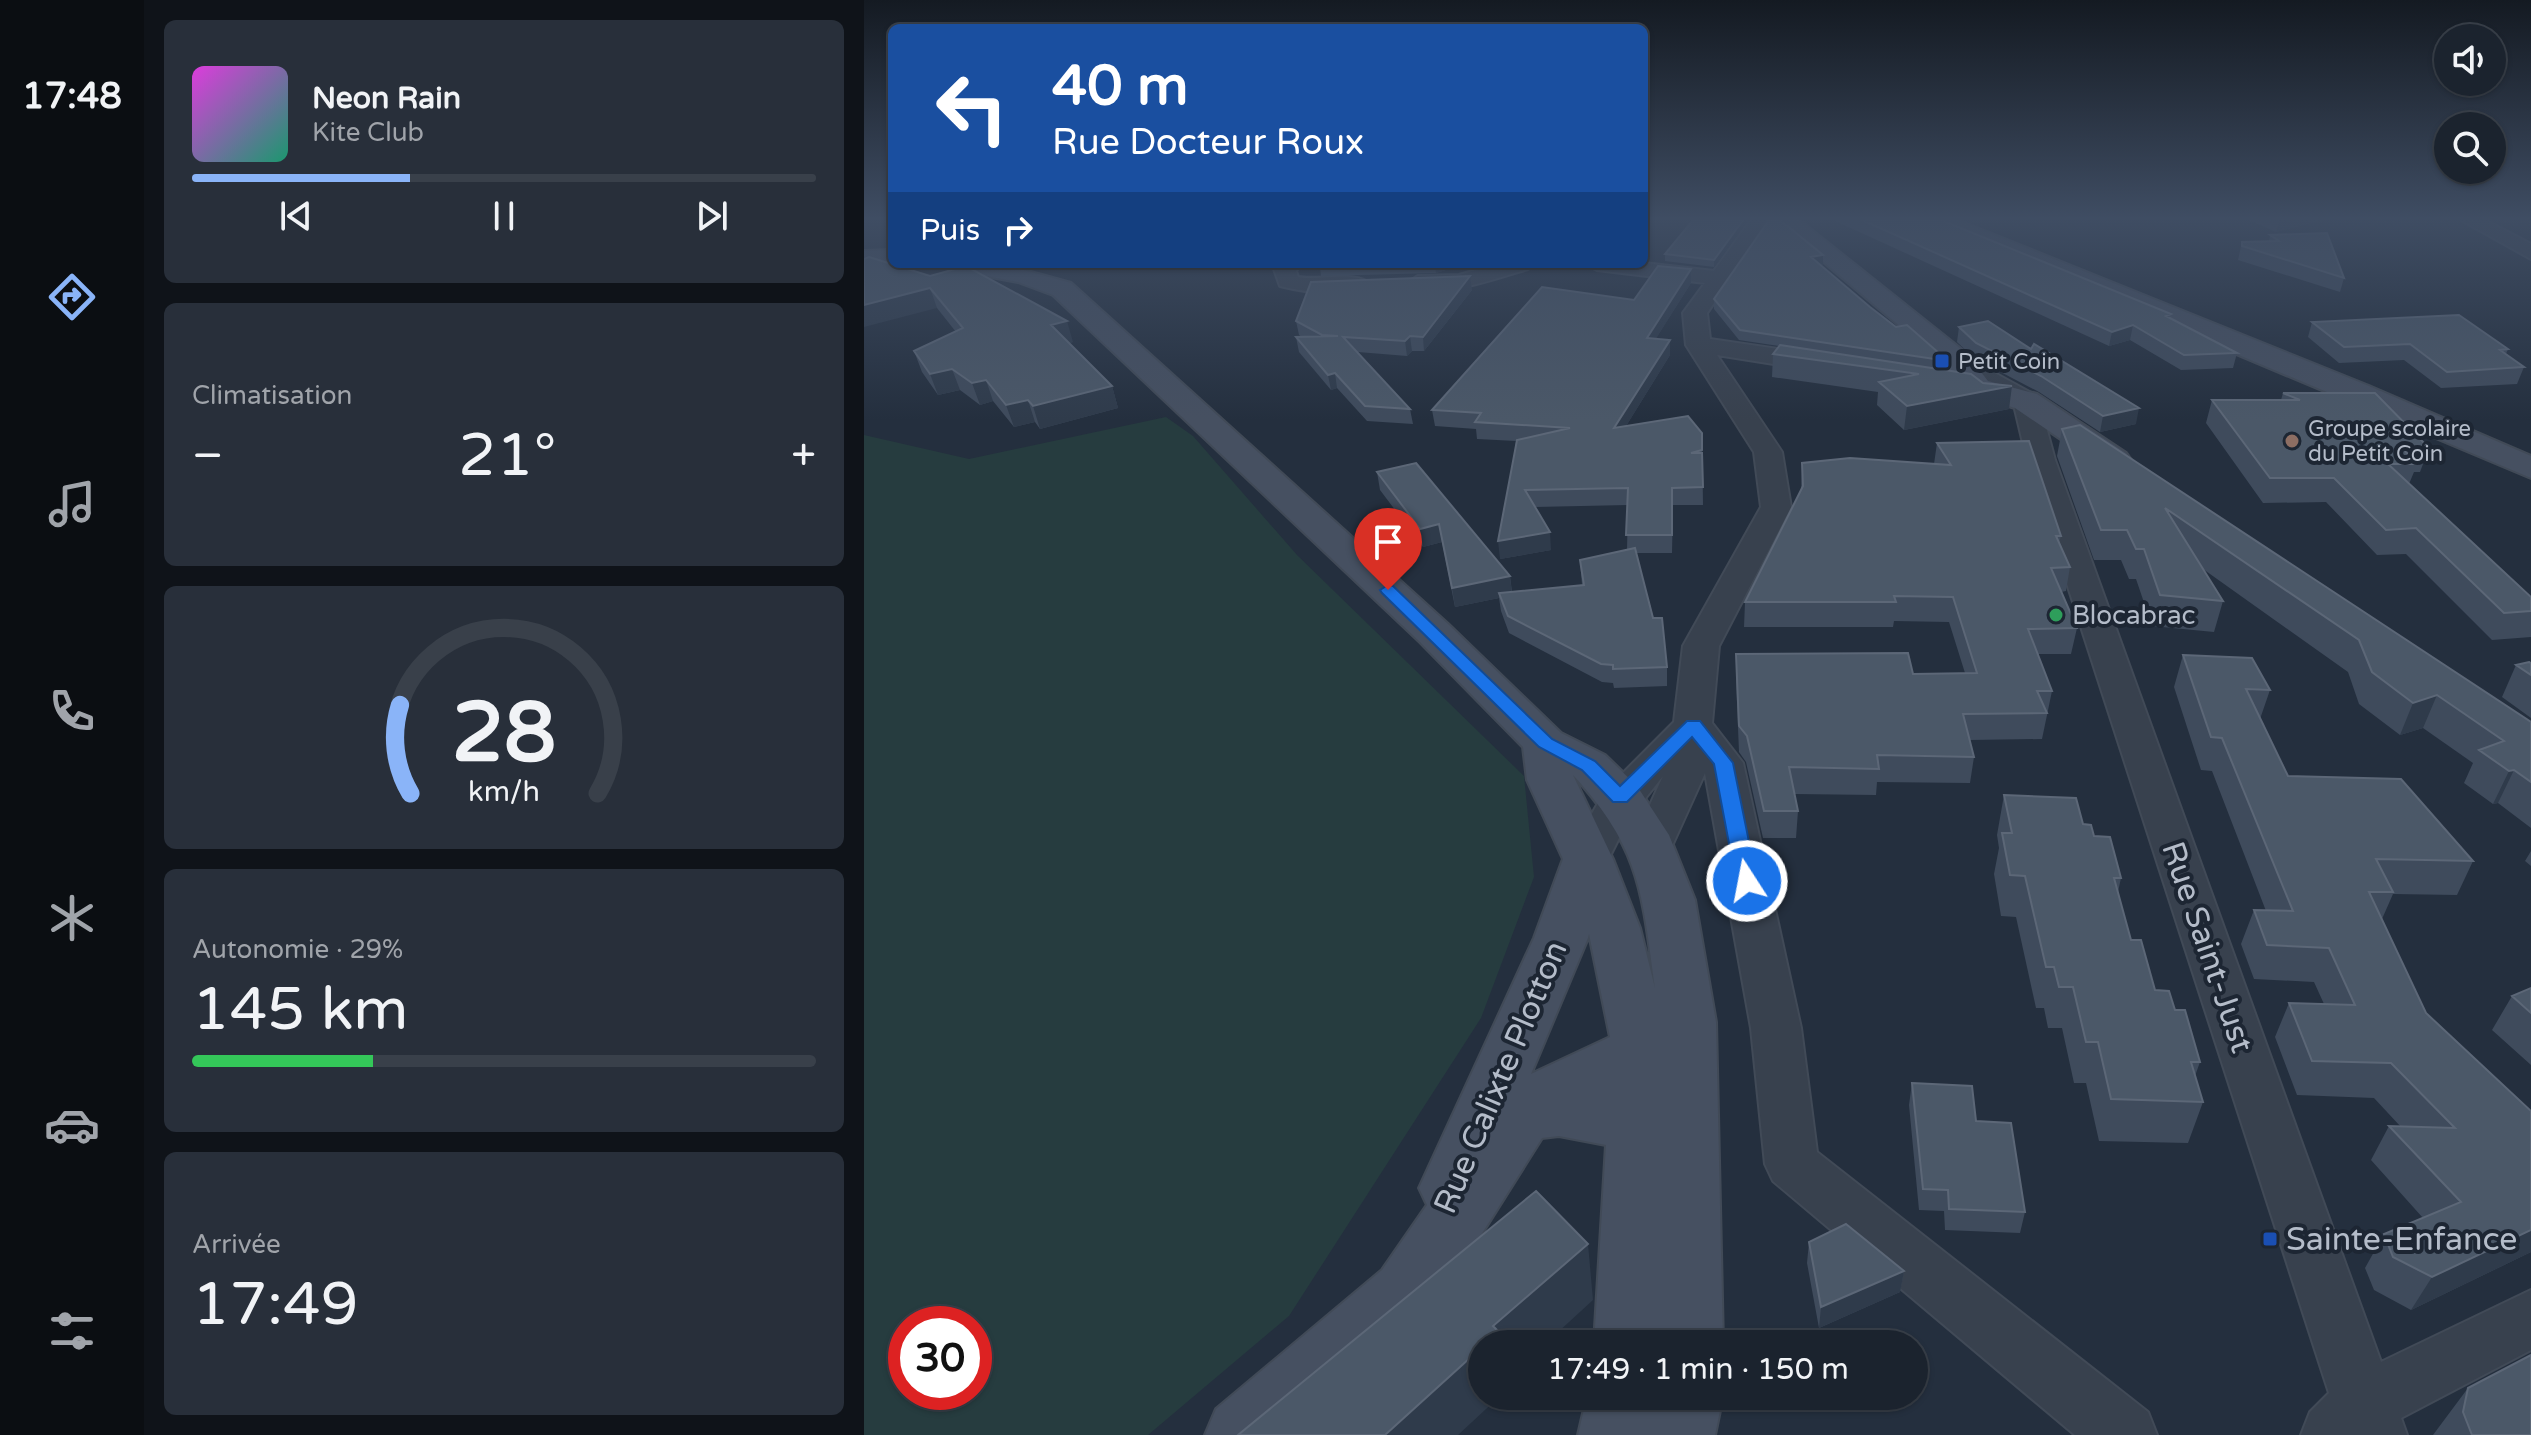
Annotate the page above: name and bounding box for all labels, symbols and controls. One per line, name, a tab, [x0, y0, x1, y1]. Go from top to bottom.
map controls	[2434, 24, 2506, 184]
button: sound	[2434, 24, 2506, 96]
text: 40 m	[1052, 53, 1188, 120]
icon: left	[920, 56, 1024, 160]
text: 17:48	[22, 75, 122, 118]
text: Neon Rain	[312, 80, 461, 117]
button: search	[2434, 112, 2506, 184]
text: Kite Club	[312, 117, 424, 148]
text: Rue Docteur Roux	[1052, 121, 1364, 164]
icon: previous	[274, 194, 318, 238]
icon: pause	[482, 194, 526, 238]
icon: next	[690, 194, 734, 238]
icon: right	[996, 208, 1040, 252]
text: Puis	[920, 212, 980, 249]
icon: directions	[44, 269, 100, 325]
place label: Petit Coin	[1958, 349, 2060, 375]
marker: Petit Coin	[1933, 352, 1951, 370]
text: Climatisation	[192, 380, 352, 411]
place label: Groupe scolaire du Petit Coin	[2308, 416, 2471, 467]
text: 21°	[458, 420, 556, 492]
text: −	[192, 430, 223, 483]
text: +	[791, 430, 816, 483]
marker: Groupe scolaire du Petit Coin	[2283, 432, 2301, 450]
icon: music	[44, 476, 100, 532]
pin	[1354, 508, 1422, 590]
icon: arrive	[1366, 520, 1410, 564]
place label: Blocabrac	[2072, 600, 2195, 631]
marker: Blocabrac	[2047, 606, 2065, 624]
icon: phone	[44, 683, 100, 739]
text: 28	[452, 683, 556, 783]
text: km/h	[468, 775, 540, 809]
street label: Rue Saint-Just	[2153, 837, 2261, 1058]
position arrow	[1705, 839, 1789, 923]
icon: climate	[44, 890, 100, 946]
text: Autonomie · 29%	[192, 934, 403, 965]
street label: Rue Calixte Plotton	[1426, 935, 1576, 1219]
text: 145 km	[192, 974, 408, 1046]
icon: car	[44, 1097, 100, 1153]
place label: Sainte-Enfance	[2286, 1221, 2517, 1259]
text: Arrivée	[192, 1229, 281, 1260]
marker: Sainte-Enfance	[2261, 1230, 2279, 1248]
text: 17:49	[192, 1269, 358, 1341]
icon: filters	[44, 1303, 100, 1359]
speed limit sign: 30	[888, 1306, 992, 1410]
text: 17:49 · 1 min · 150 m	[1547, 1351, 1849, 1388]

